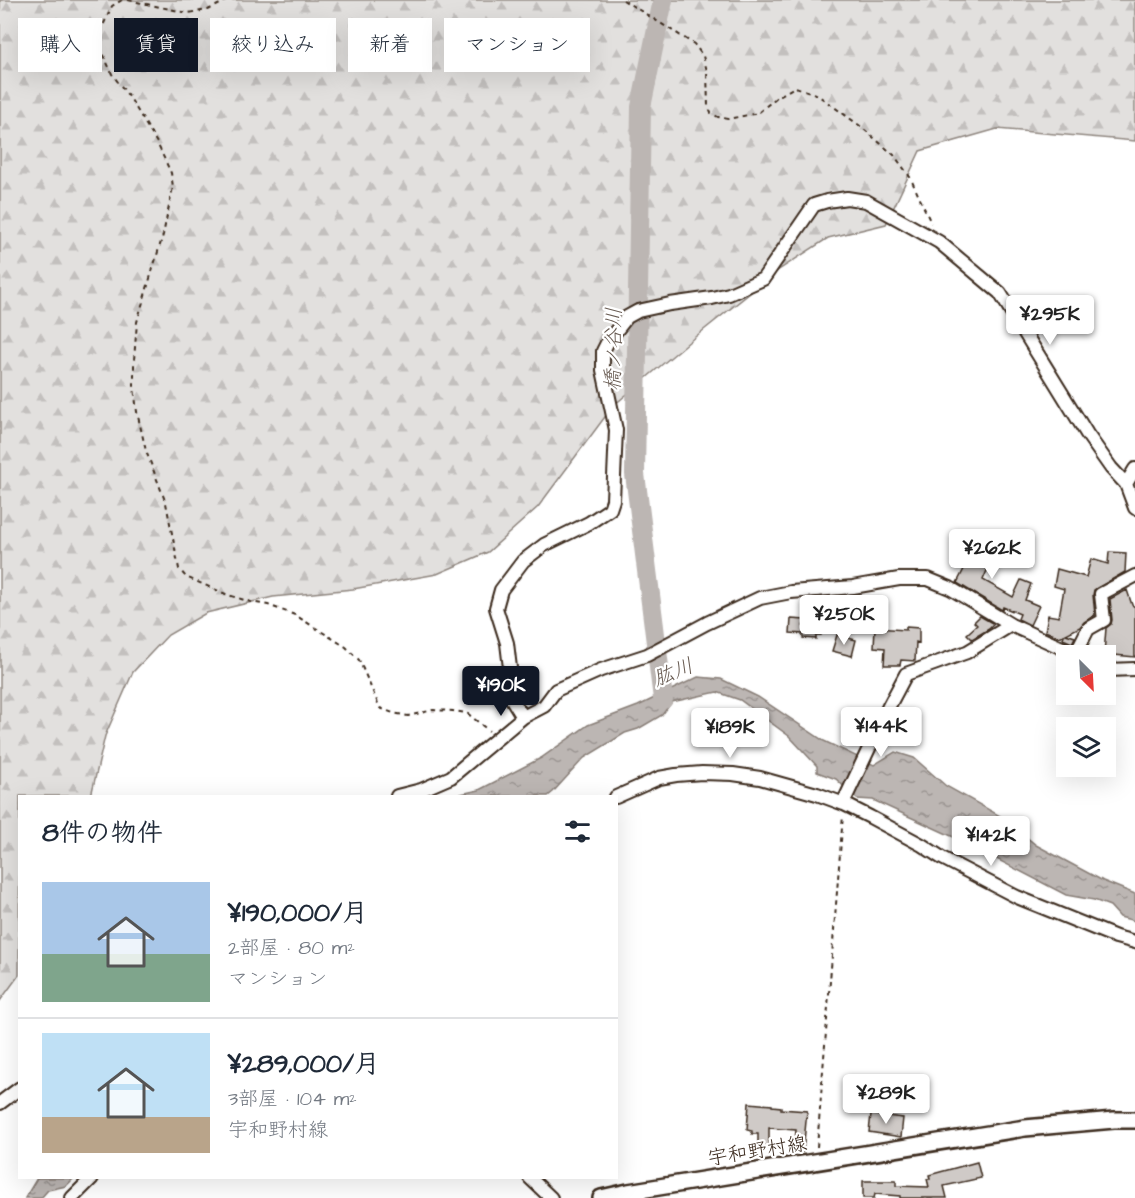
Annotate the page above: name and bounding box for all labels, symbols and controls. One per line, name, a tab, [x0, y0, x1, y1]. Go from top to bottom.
chip: 購入	[18, 18, 102, 72]
chip: 賃貸	[114, 18, 198, 72]
chip: 絞り込み	[210, 18, 336, 72]
chip: 新着	[348, 18, 432, 72]
chip: マンション	[444, 18, 590, 72]
pin: ¥295K	[1008, 295, 1092, 346]
text: ¥295K	[1020, 300, 1080, 328]
water label: 橋ノ谷川	[598, 307, 629, 391]
pin: ¥262K	[950, 529, 1034, 580]
text: ¥262K	[963, 534, 1021, 562]
pin: ¥250K	[802, 595, 886, 646]
text: ¥250K	[813, 600, 875, 628]
north arrow	[1056, 645, 1116, 705]
map controls	[1056, 645, 1116, 777]
water label: 肱川	[648, 651, 698, 694]
pin: ¥190K	[459, 666, 543, 717]
text: ¥190K	[476, 671, 526, 699]
pin: ¥144K	[839, 707, 923, 758]
pin: ¥189K	[688, 708, 772, 759]
text: ¥144K	[855, 712, 907, 740]
text: ¥189K	[705, 713, 755, 741]
button: layers	[1056, 717, 1116, 777]
text: 8件の物件	[42, 815, 163, 851]
icon: filters	[561, 815, 594, 848]
pin: ¥142K	[949, 816, 1033, 867]
text: ¥142K	[966, 821, 1016, 849]
text: ¥190,000/月	[228, 895, 368, 931]
icon: home	[90, 906, 162, 978]
text: 2部屋 · 80 m²	[228, 934, 355, 962]
text: マンション	[228, 965, 327, 993]
text: ¥289,000/月	[228, 1046, 380, 1082]
icon: home	[90, 1057, 162, 1129]
pin: ¥289K	[844, 1074, 928, 1125]
text: ¥289K	[857, 1079, 915, 1107]
text: 3部屋 · 104 m²	[228, 1085, 357, 1113]
text: 宇和野村線	[228, 1116, 328, 1144]
street label: 宇和野村線	[706, 1129, 809, 1173]

